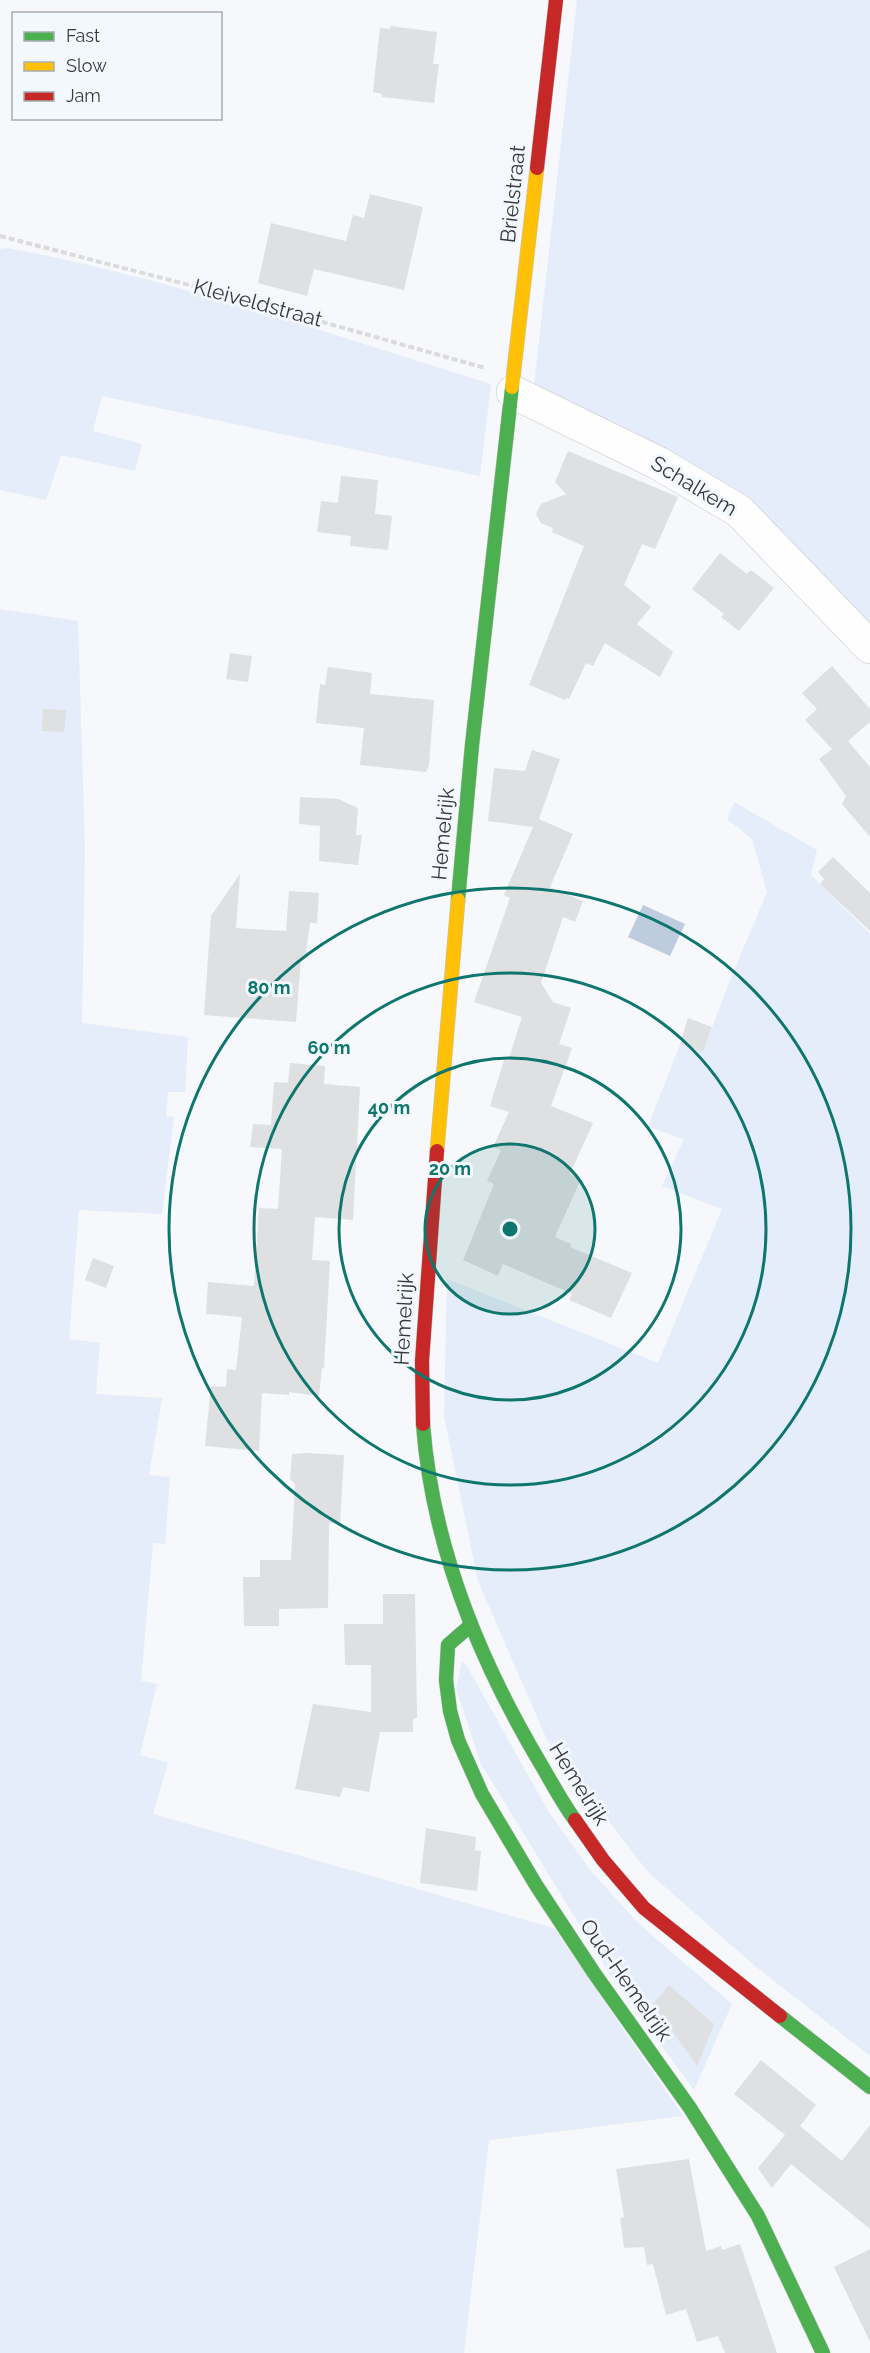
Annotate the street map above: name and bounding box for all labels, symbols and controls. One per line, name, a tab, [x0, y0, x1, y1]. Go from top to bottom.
legend	[12, 12, 222, 120]
text: Fast	[66, 25, 100, 46]
text: Slow	[66, 55, 107, 76]
text: Jam	[66, 85, 101, 106]
street label: Brielstraat	[495, 144, 530, 244]
street label: Kleiveldstraat	[191, 273, 325, 332]
street label: Schalkem	[647, 450, 742, 521]
street label: Hemelrijk	[426, 787, 459, 881]
text: 80 m	[247, 977, 291, 998]
text: 60 m	[307, 1037, 351, 1058]
text: 40 m	[368, 1097, 410, 1118]
text: 20 m	[429, 1158, 471, 1179]
centre of rings	[500, 1219, 520, 1239]
street label: Hemelrijk	[389, 1272, 418, 1366]
street label: Hemelrijk	[544, 1738, 615, 1830]
street label: Oud-Hemelrijk	[575, 1914, 678, 2045]

